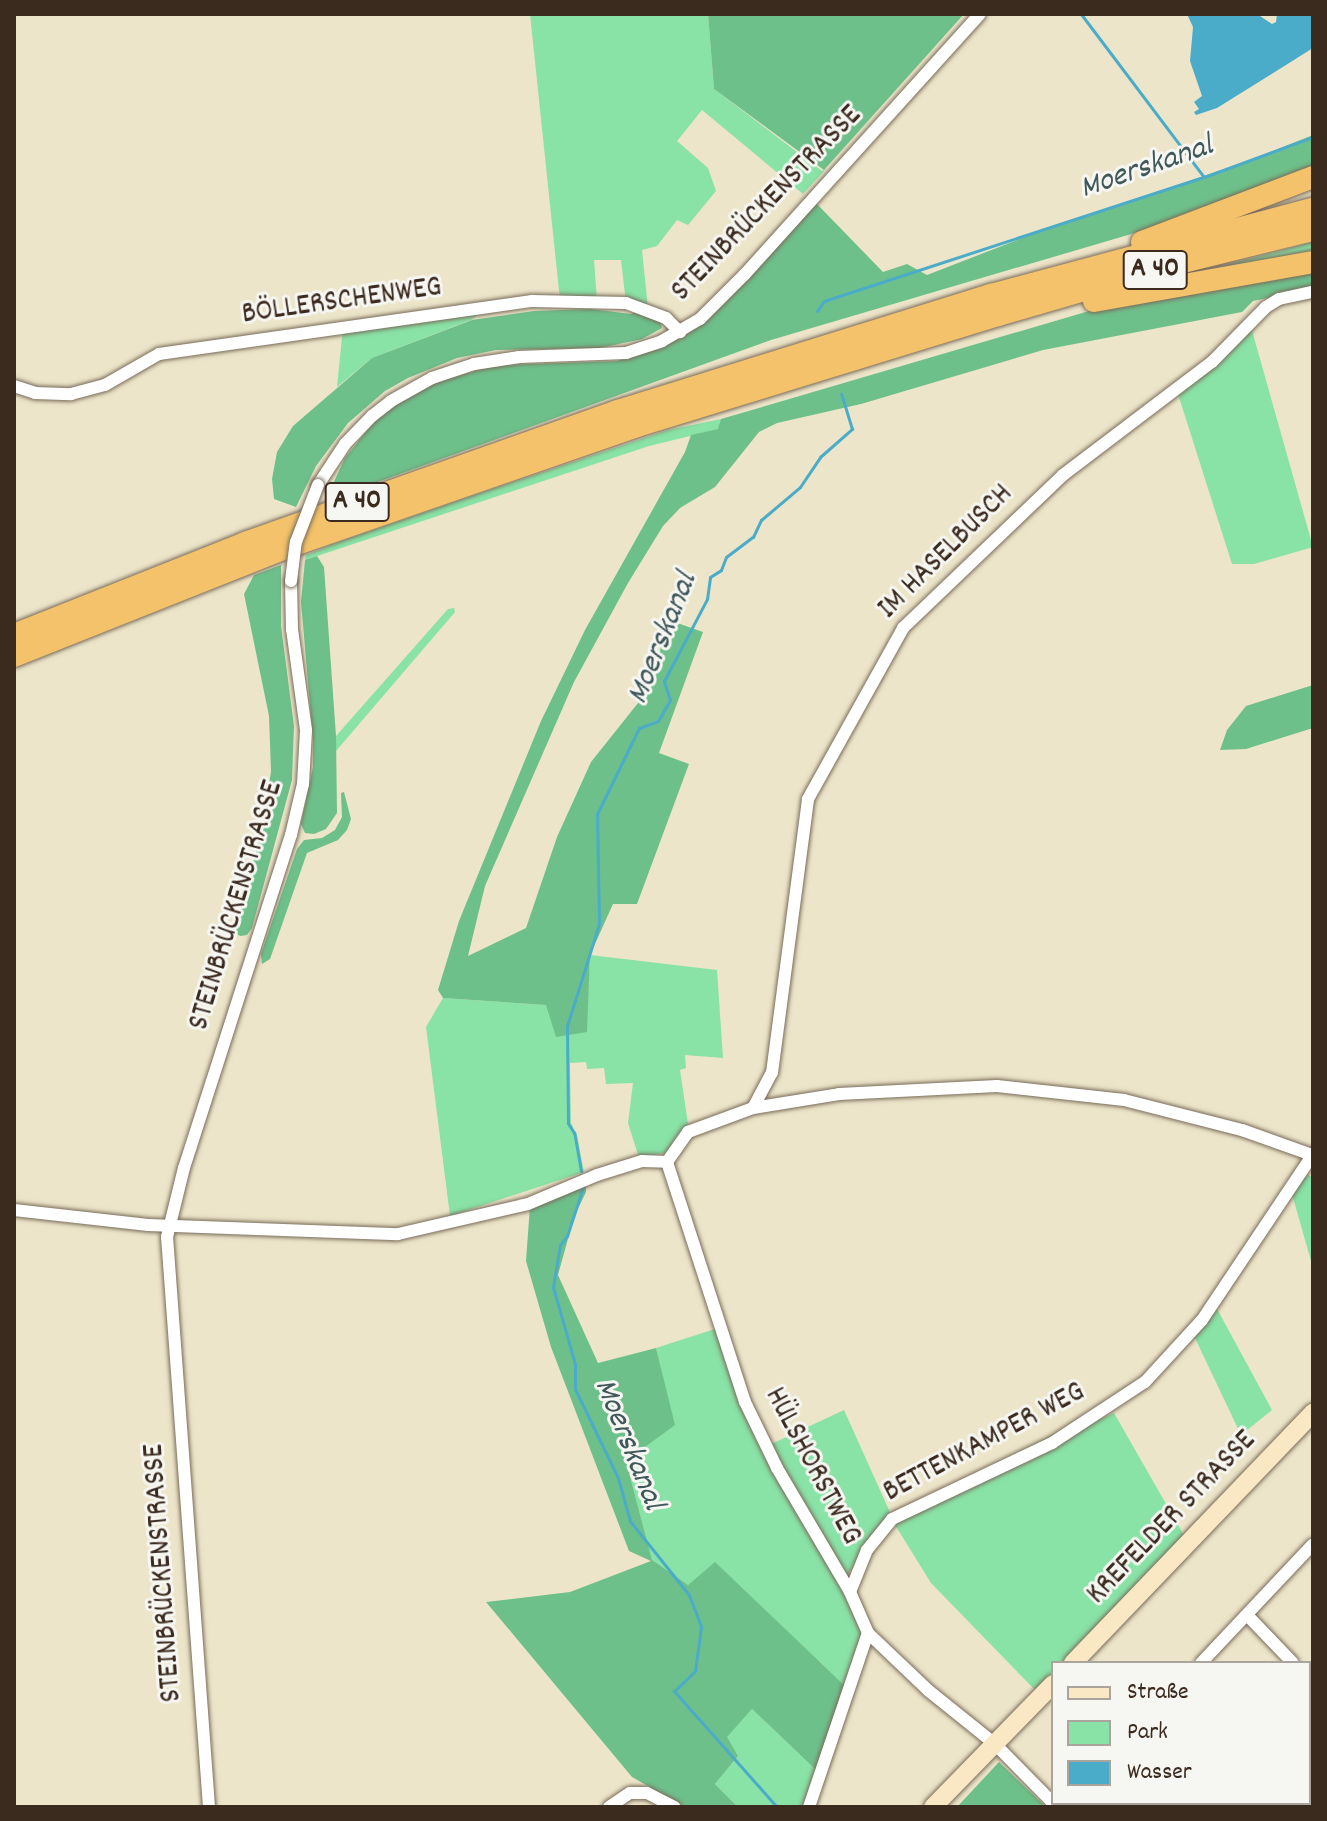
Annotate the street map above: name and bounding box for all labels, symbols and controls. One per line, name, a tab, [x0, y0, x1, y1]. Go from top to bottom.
street label: STEINBRÜCKENSTRASSE	[665, 99, 871, 311]
water label: Moerskanal	[1076, 128, 1218, 210]
road number: A 40	[1121, 246, 1189, 294]
street label: BÖLLERSCHENWEG	[240, 271, 444, 335]
road number: A 40	[323, 478, 391, 526]
street label: IM HASELBUSCH	[872, 478, 1022, 628]
water label: Moerskanal	[620, 568, 708, 710]
street label: STEINBRÜCKENSTRASSE	[183, 777, 293, 1035]
water label: Moerskanal	[583, 1374, 671, 1516]
street label: BETTENKAMPER WEG	[878, 1376, 1092, 1512]
street label: HÜLSHORSTWEG	[755, 1382, 867, 1552]
street label: KREFELDER STRASSE	[1081, 1424, 1265, 1614]
street label: STEINBRÜCKENSTRASSE	[138, 1443, 192, 1703]
legend	[1051, 1661, 1311, 1805]
text: Straße	[1127, 1676, 1189, 1710]
text: Park	[1127, 1716, 1168, 1750]
text: Wasser	[1127, 1756, 1192, 1790]

